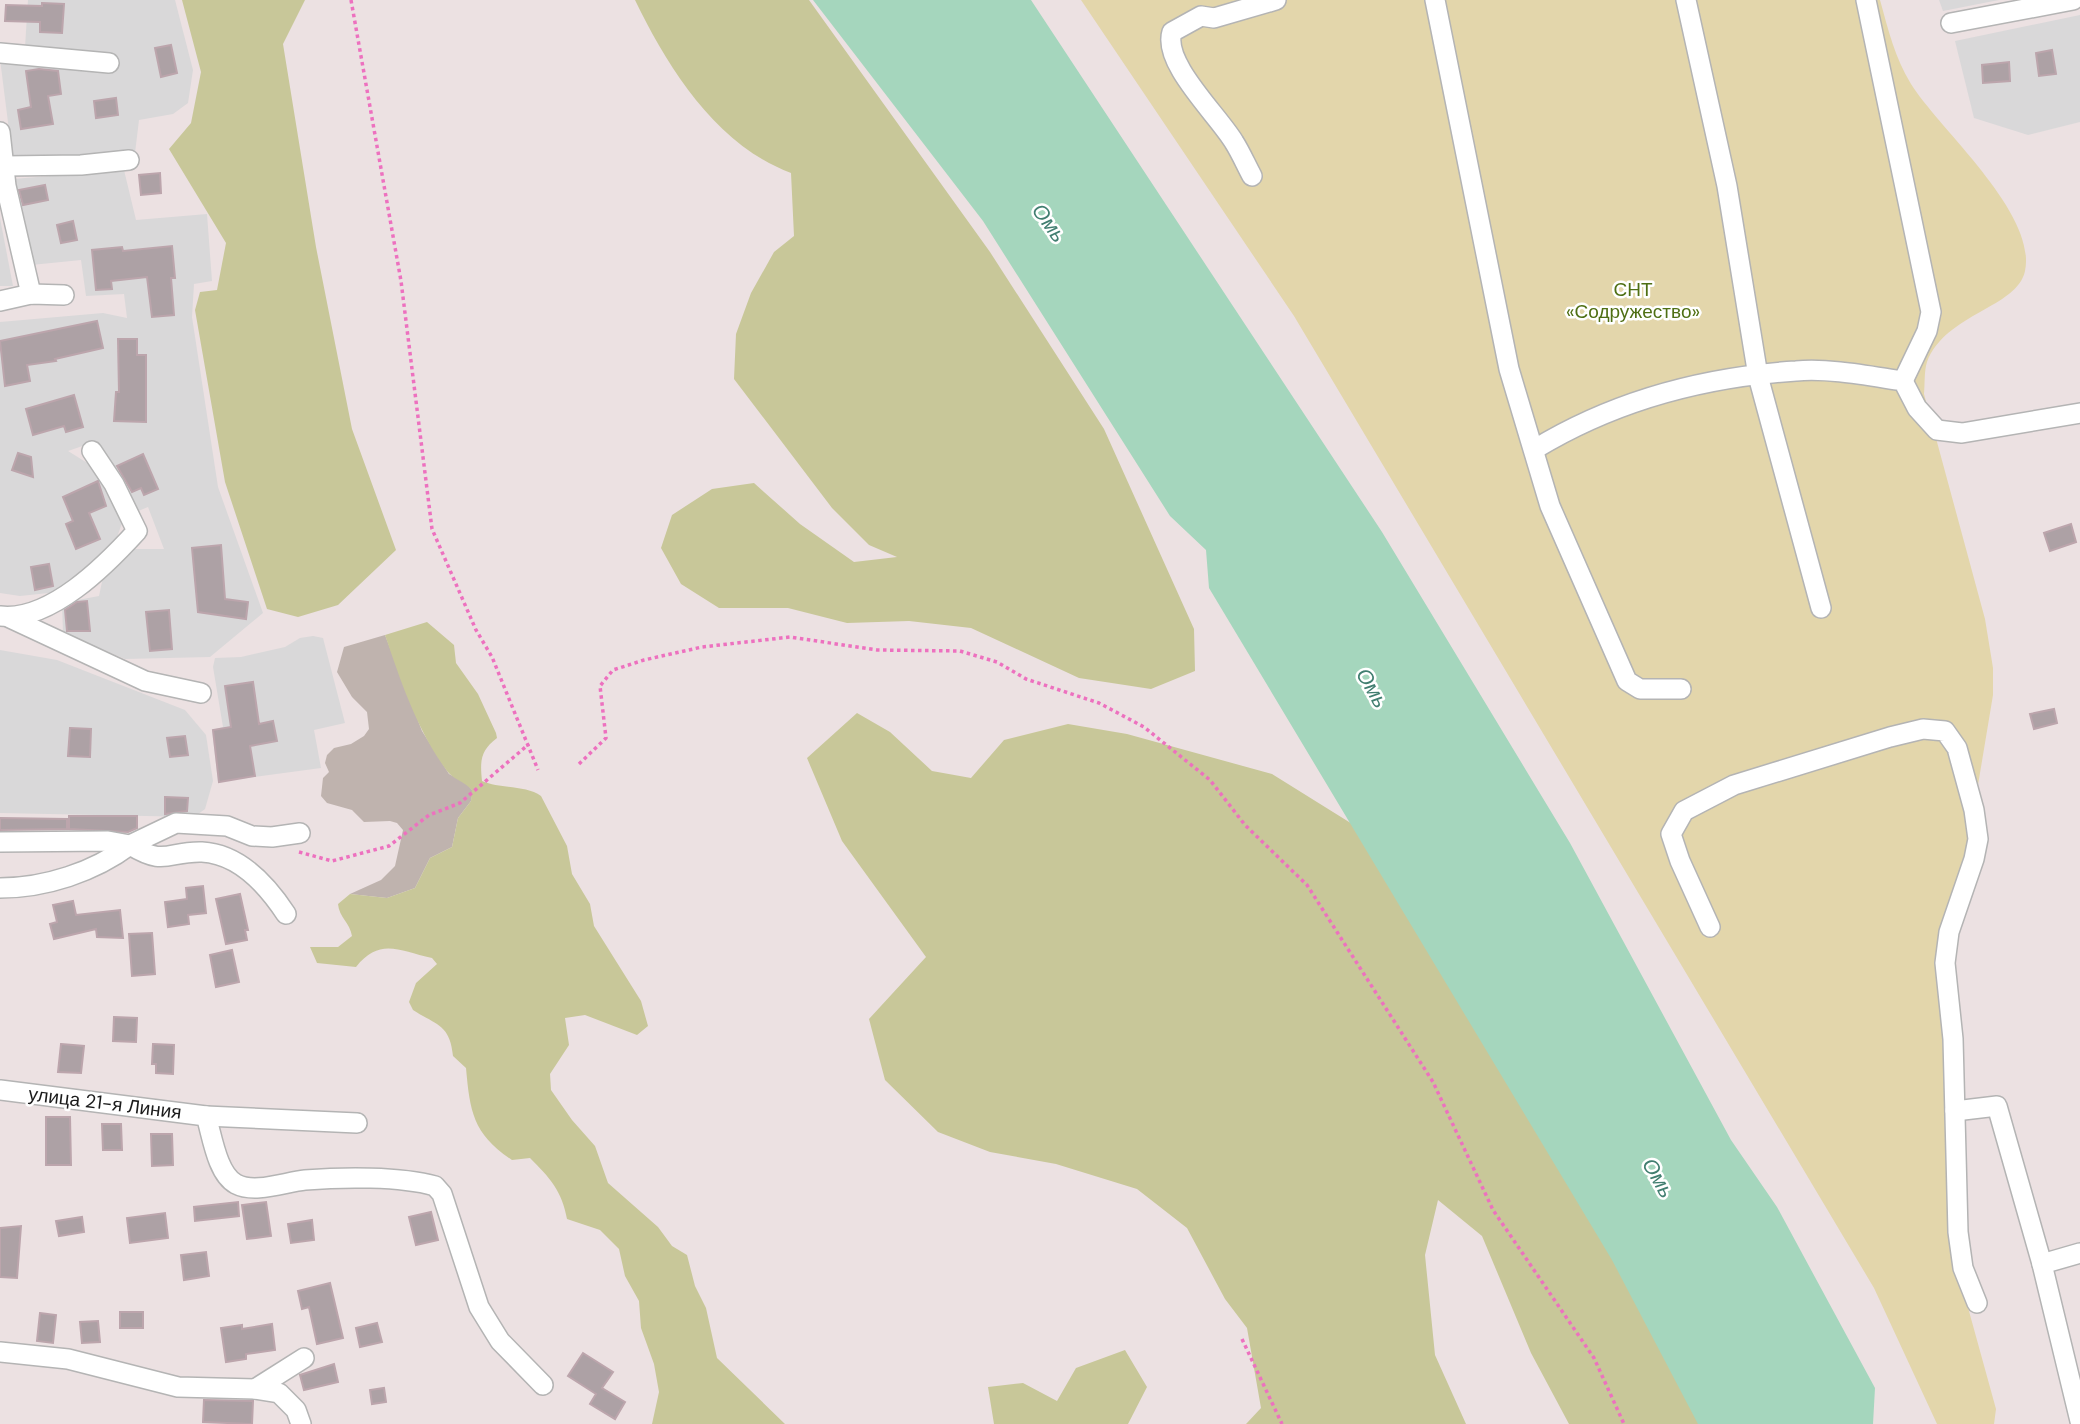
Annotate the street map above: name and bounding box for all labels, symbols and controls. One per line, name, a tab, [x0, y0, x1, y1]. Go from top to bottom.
water label: Омь	[1025, 198, 1073, 248]
park label: СНТ «Содружество»	[1566, 277, 1700, 324]
water label: Омь	[1349, 663, 1395, 713]
street label: улица 21-я Линия	[27, 1081, 183, 1125]
water label: Омь	[1635, 1153, 1681, 1203]

